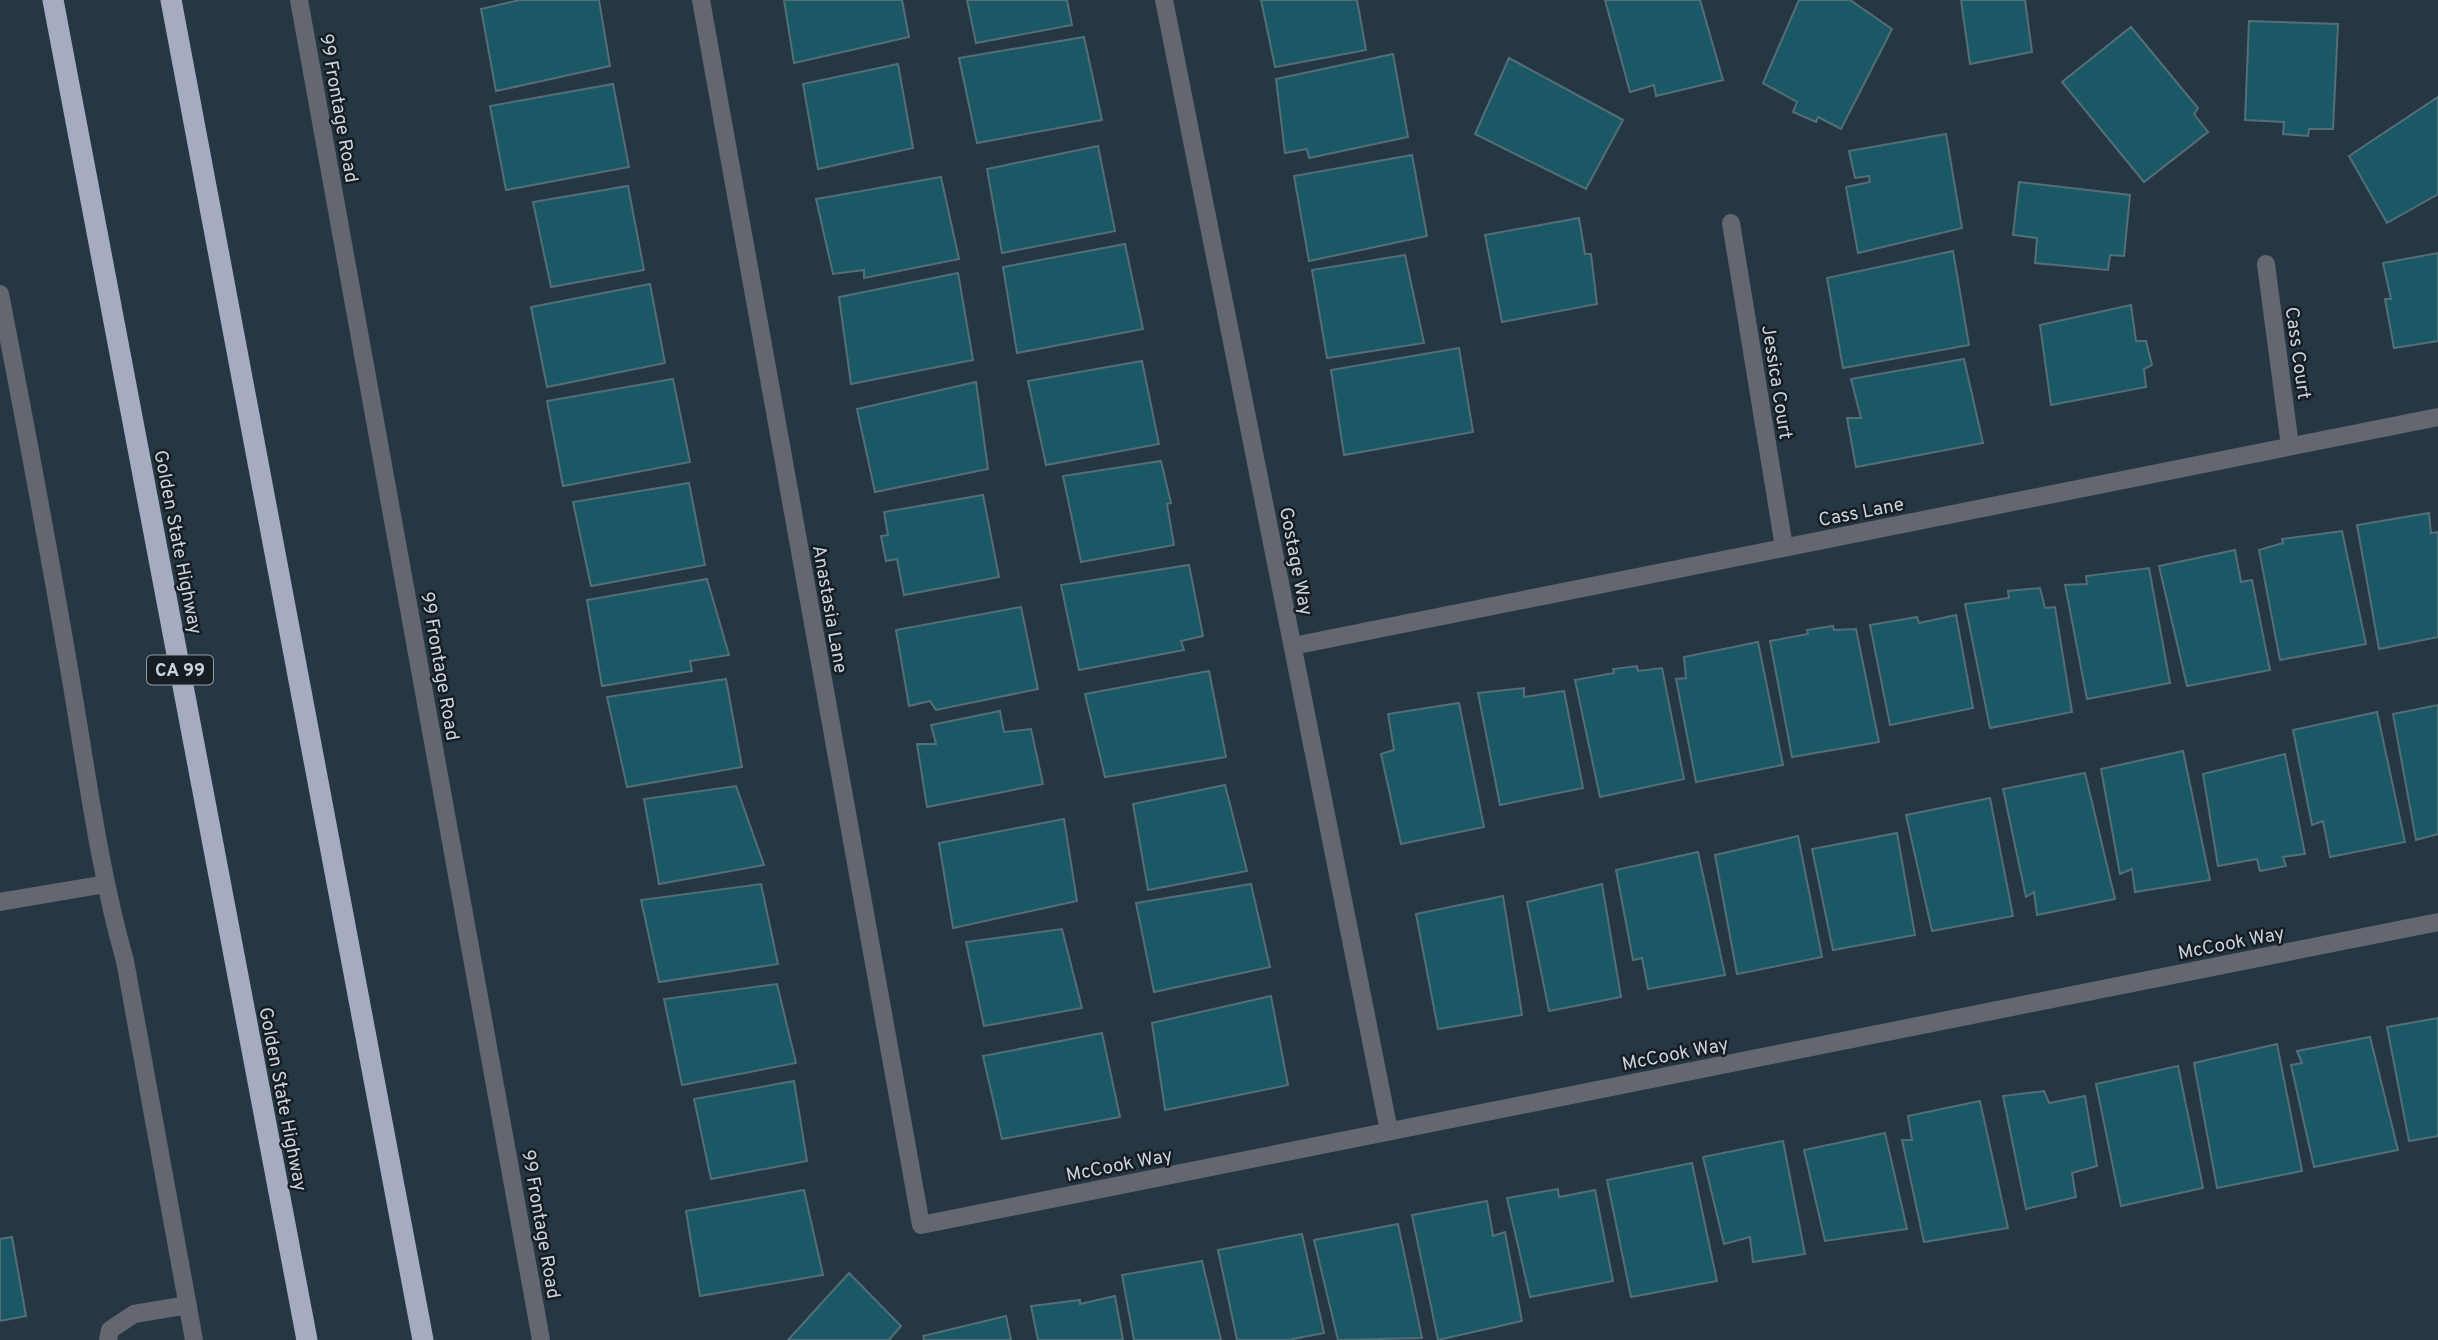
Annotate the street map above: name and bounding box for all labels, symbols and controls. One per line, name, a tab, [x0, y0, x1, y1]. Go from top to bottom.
street label: 99 Frontage Road	[313, 32, 363, 185]
street label: Cass Court	[2279, 305, 2315, 401]
street label: Jessica Court	[1755, 323, 1797, 441]
street label: Golden State Highway	[147, 448, 207, 637]
street label: Cass Lane	[1817, 493, 1906, 533]
street label: Gostage Way	[1273, 505, 1317, 618]
street label: Anastasia Lane	[806, 543, 852, 675]
street label: 99 Frontage Road	[414, 590, 464, 743]
road number: CA 99	[147, 656, 213, 684]
street label: McCook Way	[2176, 922, 2287, 966]
street label: Golden State Highway	[252, 1005, 312, 1194]
street label: McCook Way	[1620, 1033, 1731, 1077]
street label: McCook Way	[1064, 1144, 1175, 1188]
street label: 99 Frontage Road	[515, 1148, 565, 1301]

